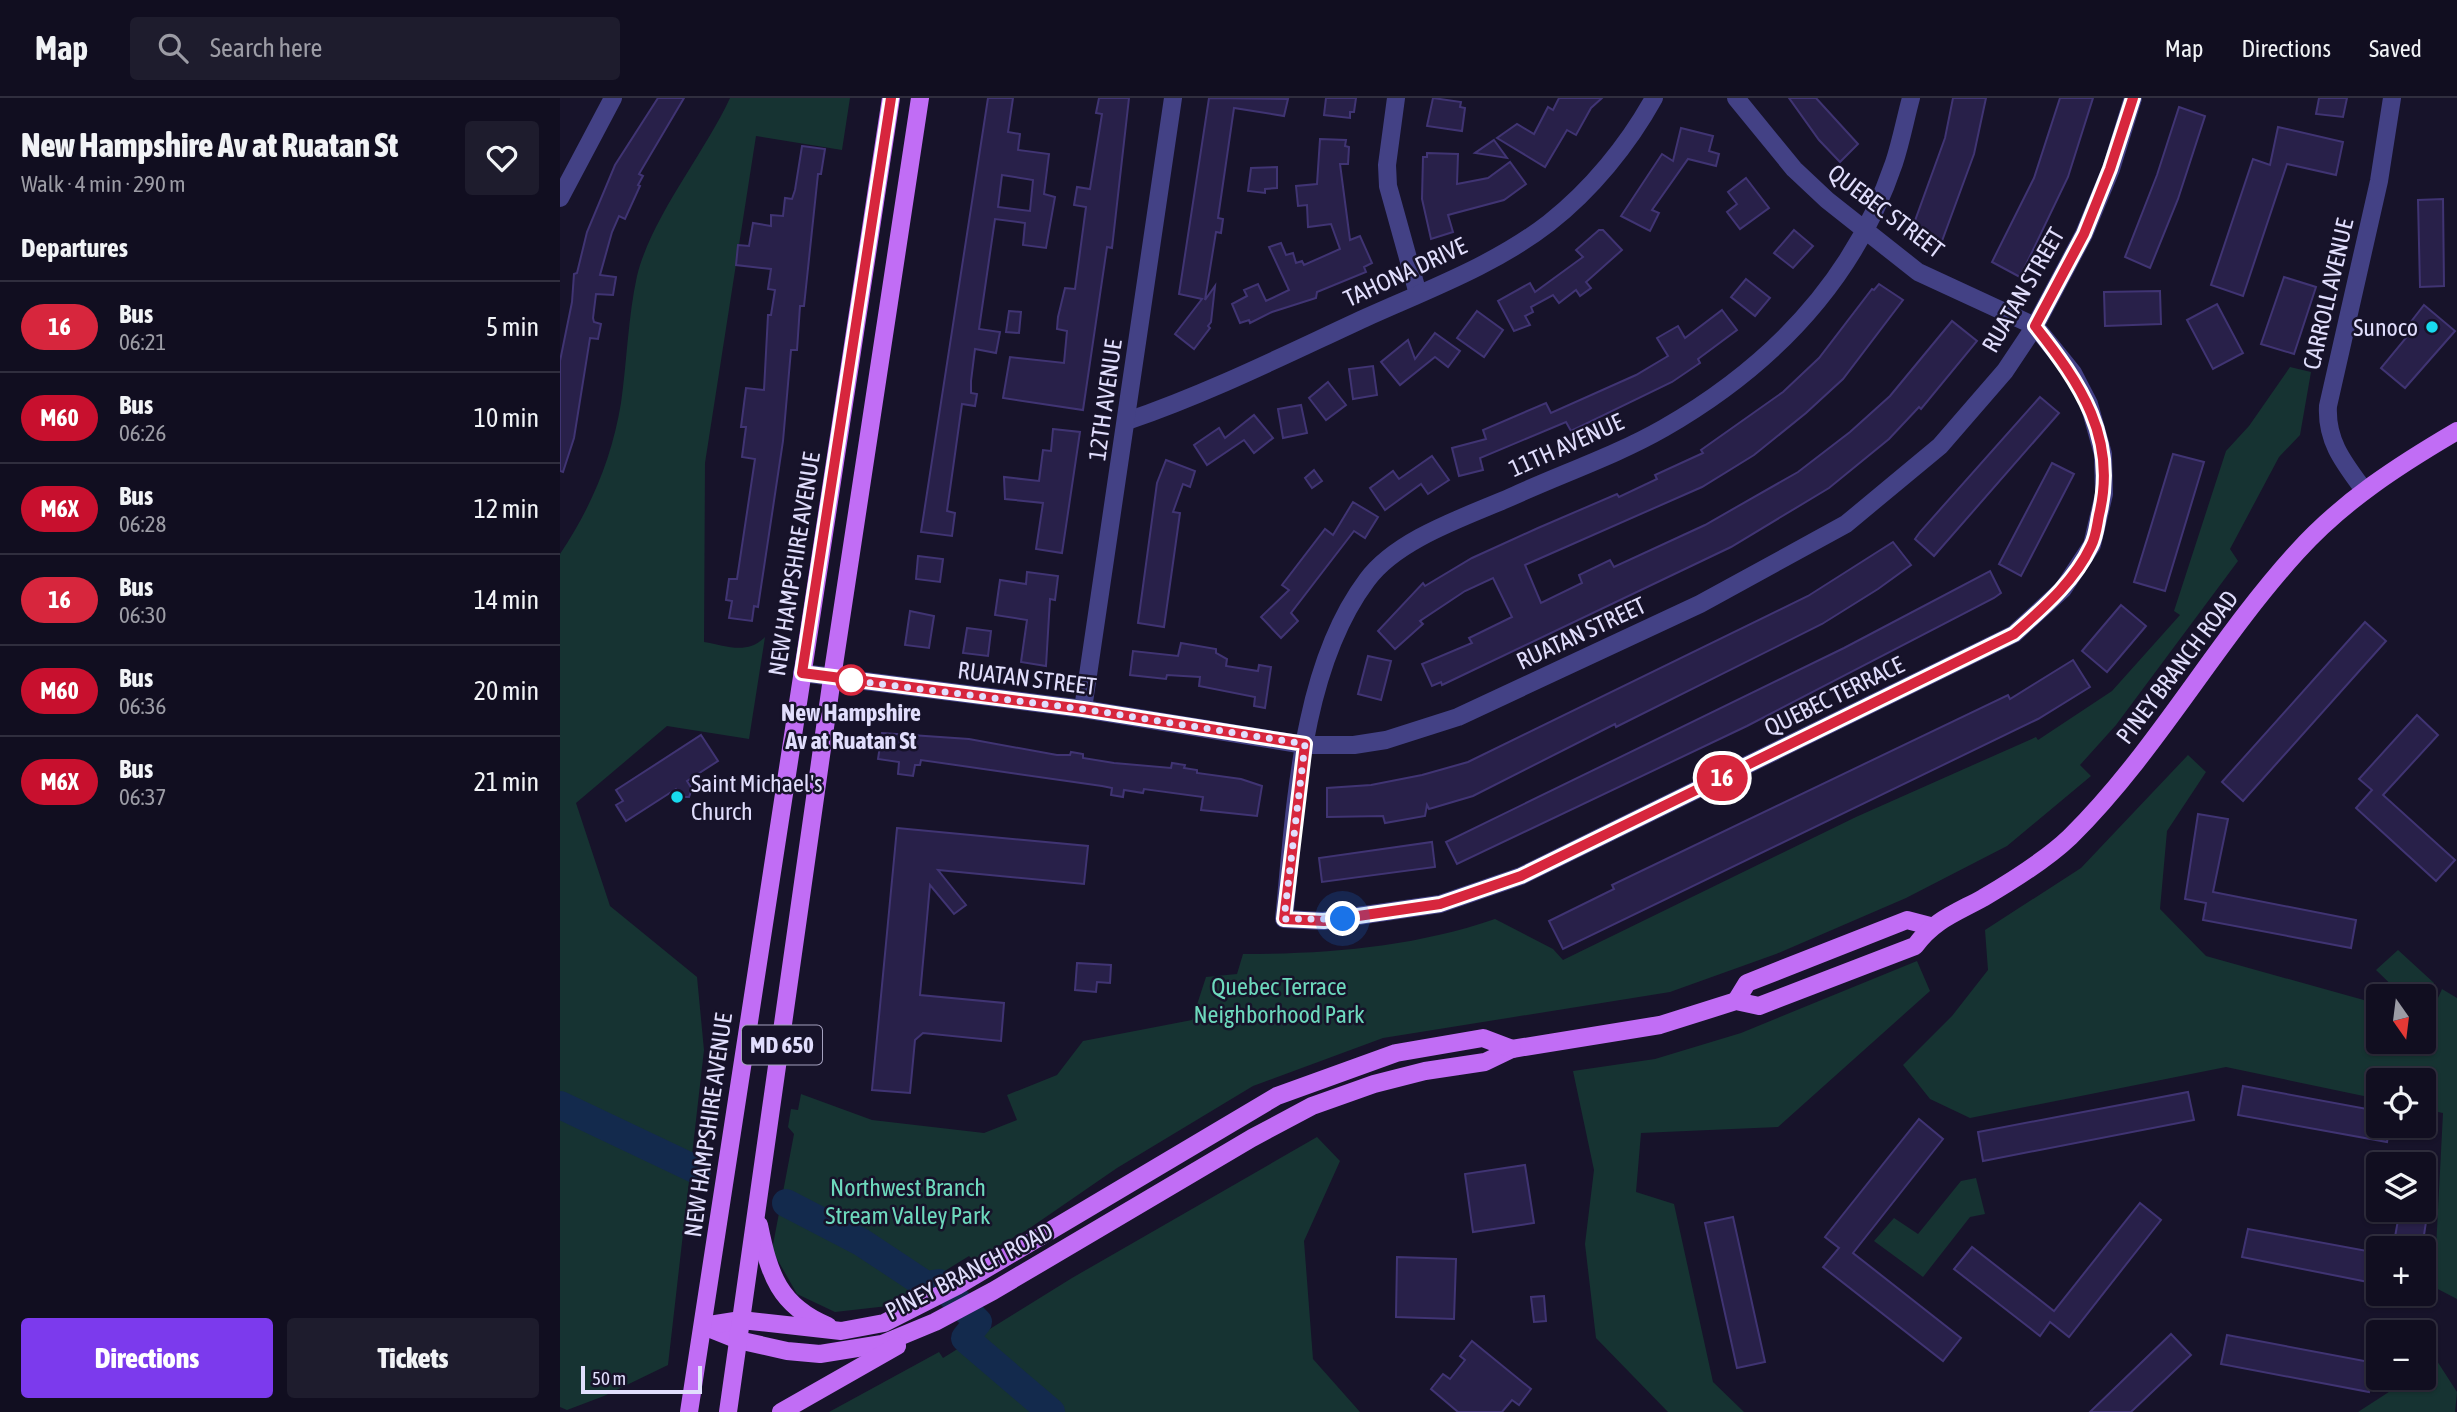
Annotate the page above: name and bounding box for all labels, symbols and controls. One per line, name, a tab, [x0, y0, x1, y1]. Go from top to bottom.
search box	[130, 17, 620, 80]
text: Map	[35, 29, 88, 67]
icon: search	[154, 29, 192, 67]
text: Search here	[210, 33, 322, 63]
text: Map	[2165, 35, 2203, 62]
text: Directions	[2241, 35, 2331, 62]
text: Saved	[2369, 35, 2422, 62]
button: heart	[465, 121, 539, 195]
text: New Hampshire Av at Ruatan St	[21, 126, 398, 164]
street label: QUEBEC STREET	[1823, 159, 1949, 263]
text: Walk · 4 min · 290 m	[21, 171, 185, 197]
street label: CARROLL AVENUE	[2298, 216, 2358, 372]
street label: RUATAN STREET	[1976, 223, 2070, 357]
street label: TAHONA DRIVE	[1339, 232, 1471, 312]
text: Departures	[21, 233, 128, 263]
text: Bus	[119, 299, 153, 329]
text: 5 min	[486, 312, 539, 342]
text: 16	[48, 313, 71, 340]
place label: Sunoco	[2353, 314, 2418, 341]
marker: Sunoco	[2424, 319, 2440, 335]
text: 06:21	[119, 329, 166, 355]
street label: 12TH AVENUE	[1083, 338, 1127, 462]
text: Bus	[119, 390, 153, 420]
text: 10 min	[474, 403, 539, 433]
text: M60	[40, 404, 79, 431]
street label: 11TH AVENUE	[1505, 408, 1627, 482]
text: 06:26	[119, 420, 166, 446]
street label: NEW HAMPSHIRE AVENUE	[763, 450, 825, 678]
text: Bus	[119, 481, 153, 511]
text: 12 min	[474, 494, 539, 524]
text: M6X	[40, 495, 79, 522]
text: 06:28	[119, 511, 166, 537]
text: Bus	[119, 572, 153, 602]
text: 14 min	[474, 585, 539, 615]
street label: PINEY BRANCH ROAD	[2111, 585, 2243, 749]
text: 16	[48, 586, 71, 613]
street label: RUATAN STREET	[1512, 591, 1650, 675]
text: 06:30	[119, 602, 166, 628]
street label: QUEBEC TERRACE	[1760, 651, 1908, 741]
street label: RUATAN STREET	[956, 656, 1098, 700]
text: Bus	[119, 663, 153, 693]
marker: New Hampshire Av at Ruatan St	[836, 665, 866, 695]
text: 20 min	[474, 676, 539, 706]
text: M60	[40, 677, 79, 704]
text: 06:36	[119, 693, 166, 719]
place label: New Hampshire Av at Ruatan St	[781, 699, 921, 754]
text: Bus	[119, 754, 153, 784]
line badge: 16	[1690, 755, 1754, 801]
text: 16	[1711, 764, 1733, 791]
text: 21 min	[474, 767, 539, 797]
text: M6X	[40, 768, 79, 795]
place label: Saint Michael's Church	[691, 770, 823, 825]
text: 06:37	[119, 784, 166, 810]
marker: Saint Michael's Church	[669, 789, 685, 805]
your location	[1325, 901, 1360, 936]
park label: Quebec Terrace Neighborhood Park	[1193, 973, 1365, 1028]
north arrow	[2366, 984, 2436, 1054]
map controls	[2366, 984, 2436, 1390]
street label: NEW HAMPSHIRE AVENUE	[679, 1011, 737, 1239]
road number: MD 650	[742, 1026, 822, 1064]
button: locate	[2366, 1068, 2436, 1138]
button: layers	[2366, 1152, 2436, 1222]
park label: Northwest Branch Stream Valley Park	[825, 1174, 991, 1229]
street label: PINEY BRANCH ROAD	[881, 1217, 1057, 1325]
button: +	[2366, 1236, 2436, 1306]
button: Directions	[21, 1318, 273, 1398]
button: Tickets	[287, 1318, 539, 1398]
button: −	[2366, 1320, 2436, 1390]
scale bar	[581, 1363, 702, 1395]
text: 50 m	[592, 1367, 626, 1389]

